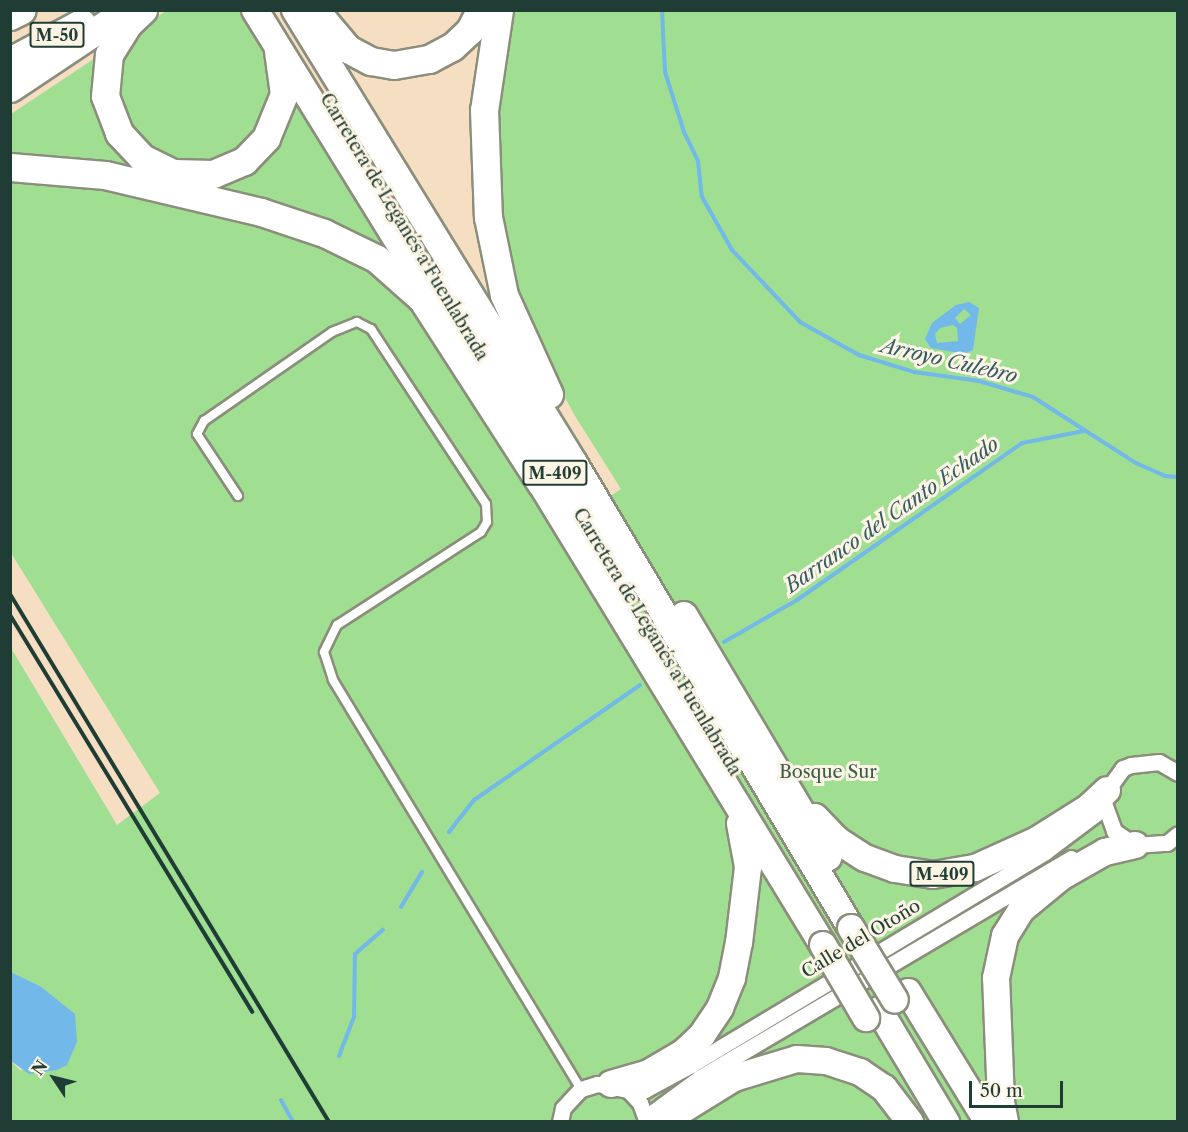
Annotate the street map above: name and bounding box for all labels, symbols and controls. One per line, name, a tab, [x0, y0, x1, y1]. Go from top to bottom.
road number: M-50	[28, 22, 86, 48]
street label: Carretera de Leganés a Fuenlabrada	[315, 89, 493, 365]
water label: Arroyo Culebro	[878, 334, 1020, 388]
water label: Barranco del Canto Echado	[780, 432, 1004, 598]
road number: M-409	[522, 460, 588, 486]
street label: Carretera de Leganés a Fuenlabrada	[568, 504, 746, 780]
park label: Bosque Sur	[779, 761, 877, 783]
road number: M-409	[909, 861, 975, 887]
street label: Calle del Otoño	[798, 895, 924, 983]
north arrow	[24, 1048, 84, 1108]
text: N	[27, 1056, 51, 1079]
scale bar	[972, 1069, 1066, 1107]
text: 50 m	[980, 1080, 1023, 1102]

